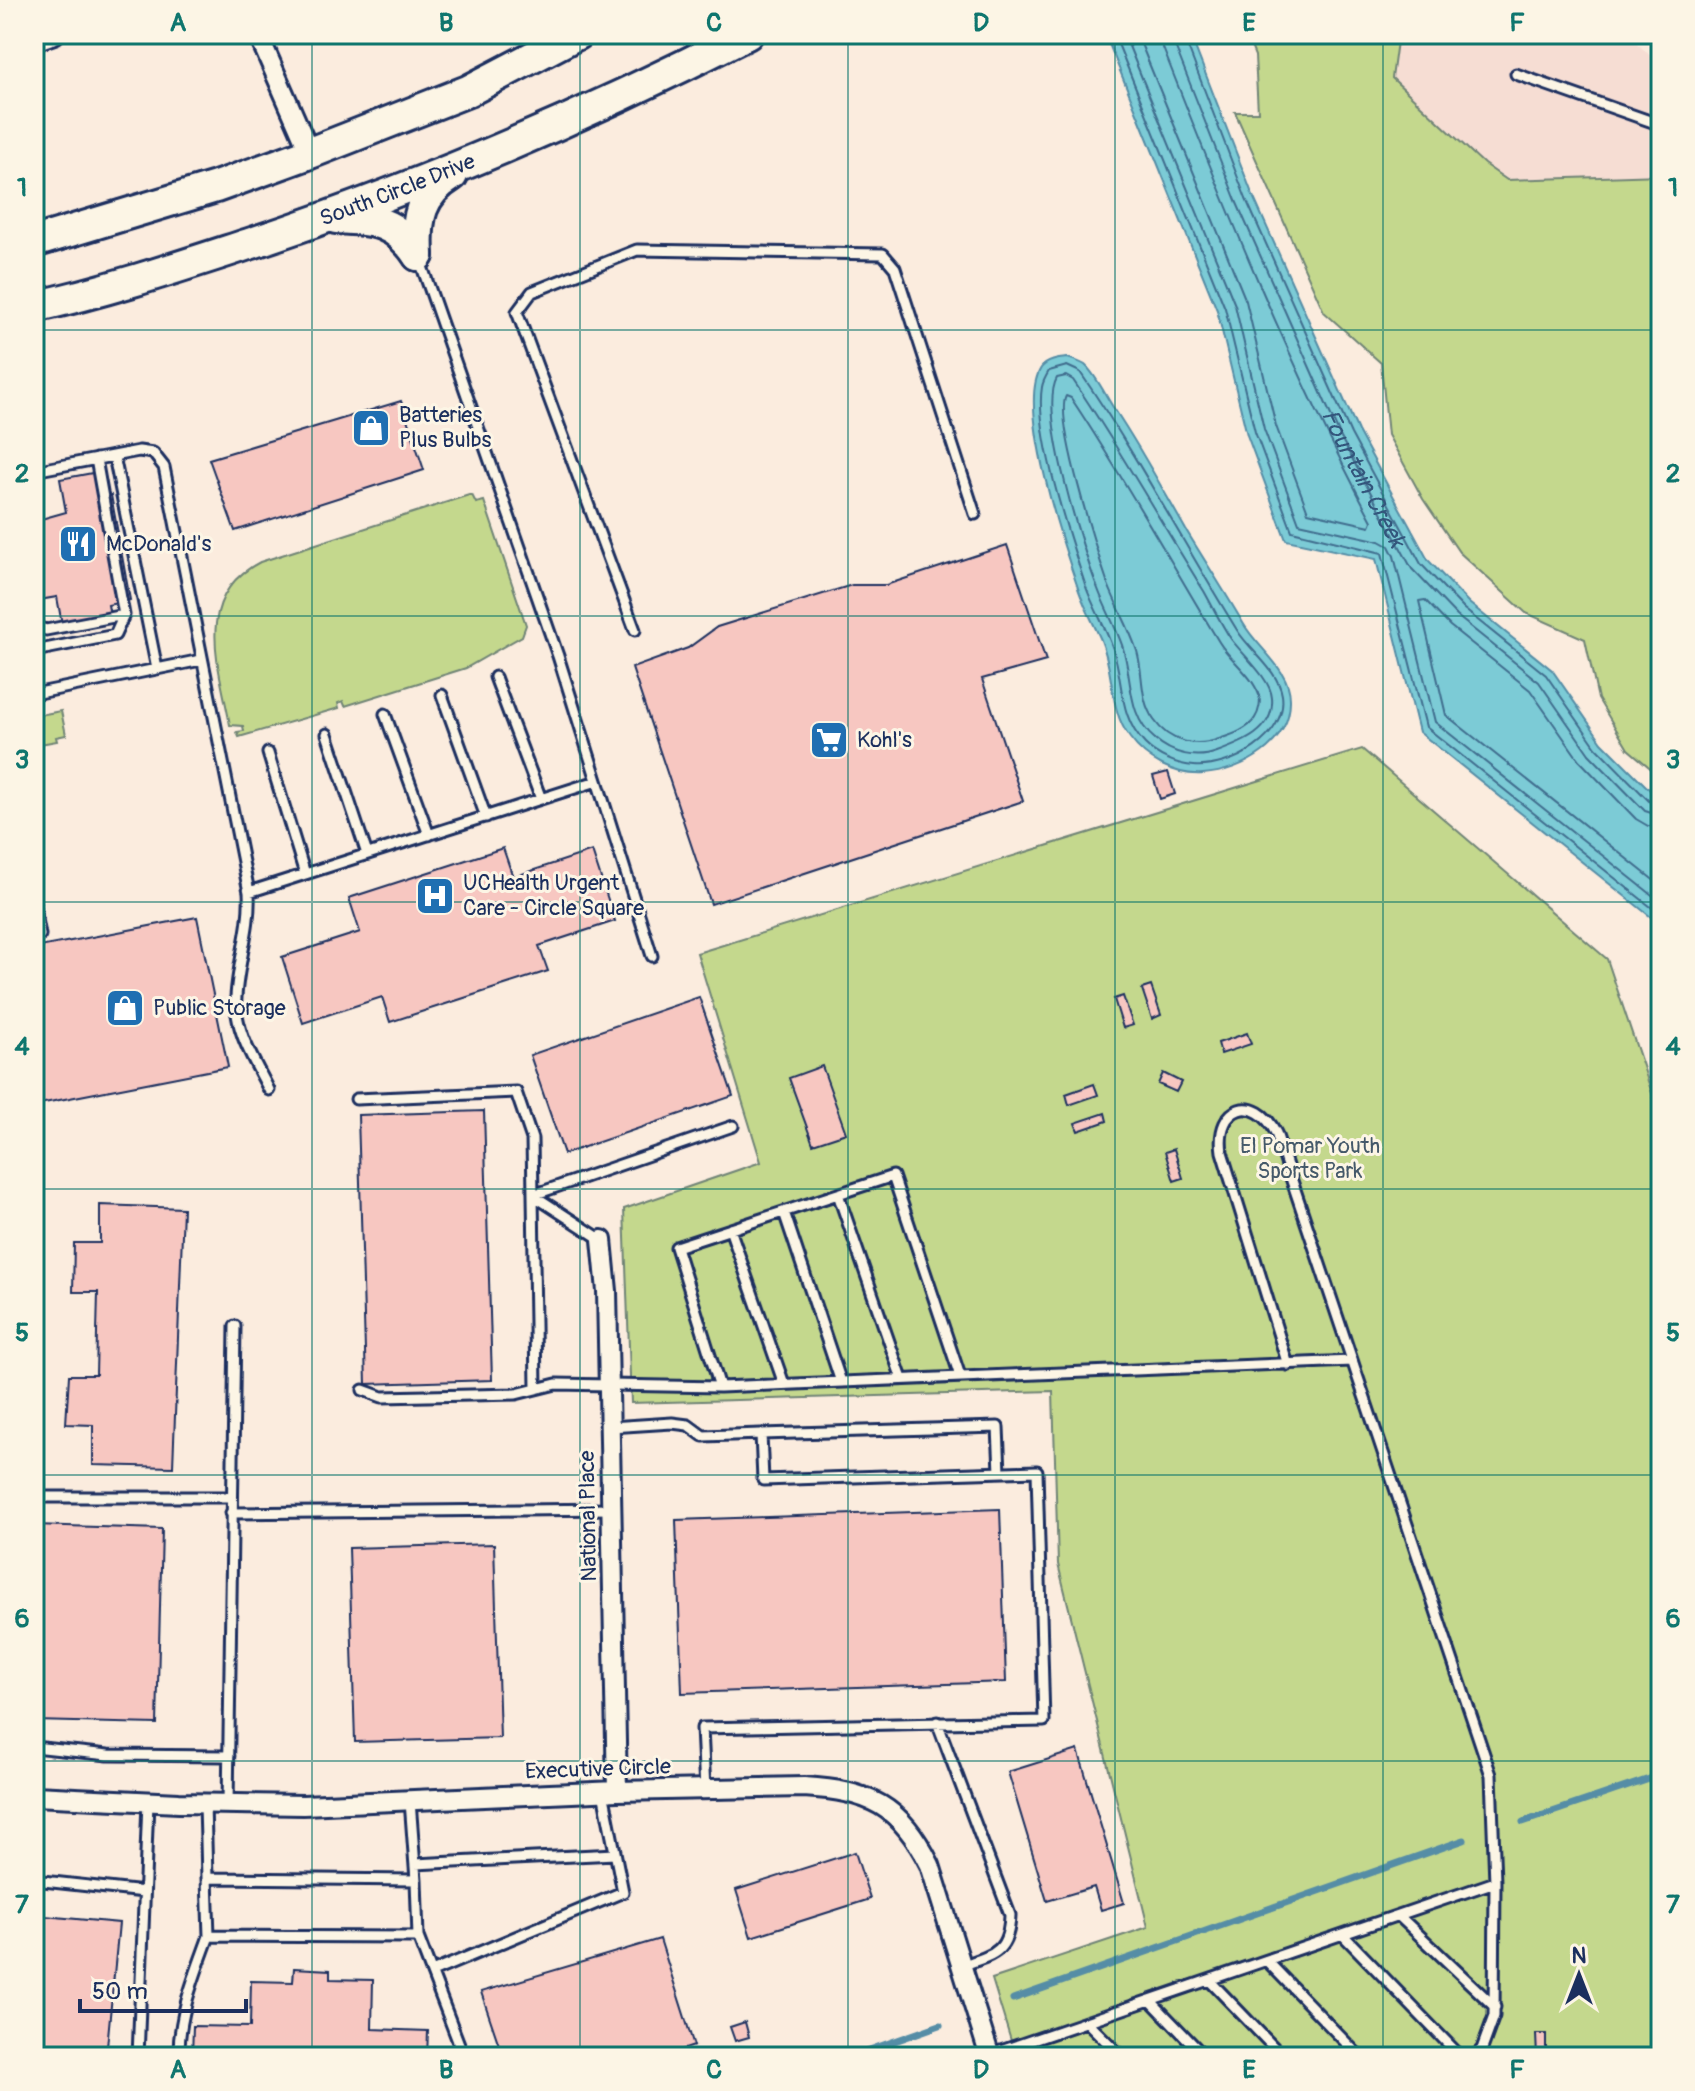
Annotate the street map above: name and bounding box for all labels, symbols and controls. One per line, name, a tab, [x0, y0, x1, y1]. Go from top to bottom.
text: A	[170, 7, 187, 39]
text: B	[439, 7, 453, 39]
text: C	[706, 7, 722, 39]
text: D	[973, 7, 989, 39]
text: E	[1242, 7, 1256, 39]
text: F	[1509, 7, 1525, 39]
street label: South Circle Drive	[316, 147, 479, 232]
text: 1	[17, 172, 27, 204]
text: 1	[1668, 172, 1678, 204]
place label: Batteries Plus Bulbs	[399, 401, 492, 454]
water label: Fountain Creek	[1316, 405, 1413, 554]
shop icon: Batteries Plus Bulbs	[350, 407, 392, 449]
text: 2	[15, 458, 29, 490]
text: 2	[1666, 458, 1680, 490]
restaurant icon: McDonald's	[57, 523, 99, 565]
place label: McDonald's	[106, 530, 211, 558]
supermarket icon: Kohl's	[808, 719, 850, 761]
place label: Kohl's	[857, 726, 912, 754]
text: 3	[15, 744, 29, 776]
text: 3	[1666, 744, 1680, 776]
place label: UCHealth Urgent Care - Circle Square	[463, 869, 644, 922]
hospital icon: UCHealth Urgent Care - Circle Square	[414, 875, 456, 917]
shop icon: Public Storage	[104, 987, 146, 1029]
place label: Public Storage	[153, 994, 286, 1022]
text: 4	[14, 1031, 30, 1063]
text: 4	[1665, 1031, 1681, 1063]
park label: El Pomar Youth Sports Park	[1240, 1132, 1380, 1185]
text: 5	[15, 1317, 29, 1349]
text: 5	[1666, 1317, 1680, 1349]
street label: National Place	[573, 1450, 603, 1582]
text: 6	[14, 1603, 30, 1635]
text: 6	[1665, 1603, 1681, 1635]
street label: Executive Circle	[525, 1752, 672, 1786]
text: 7	[15, 1889, 29, 1921]
text: 7	[1666, 1889, 1680, 1921]
north arrow	[1539, 1935, 1619, 2015]
text: N	[1572, 1942, 1587, 1970]
scale bar	[80, 1963, 246, 2013]
text: 50 m	[92, 1977, 148, 2006]
text: A	[170, 2054, 187, 2086]
text: B	[439, 2054, 453, 2086]
text: C	[706, 2054, 722, 2086]
text: D	[973, 2054, 989, 2086]
text: E	[1242, 2054, 1256, 2086]
text: F	[1509, 2054, 1525, 2086]

